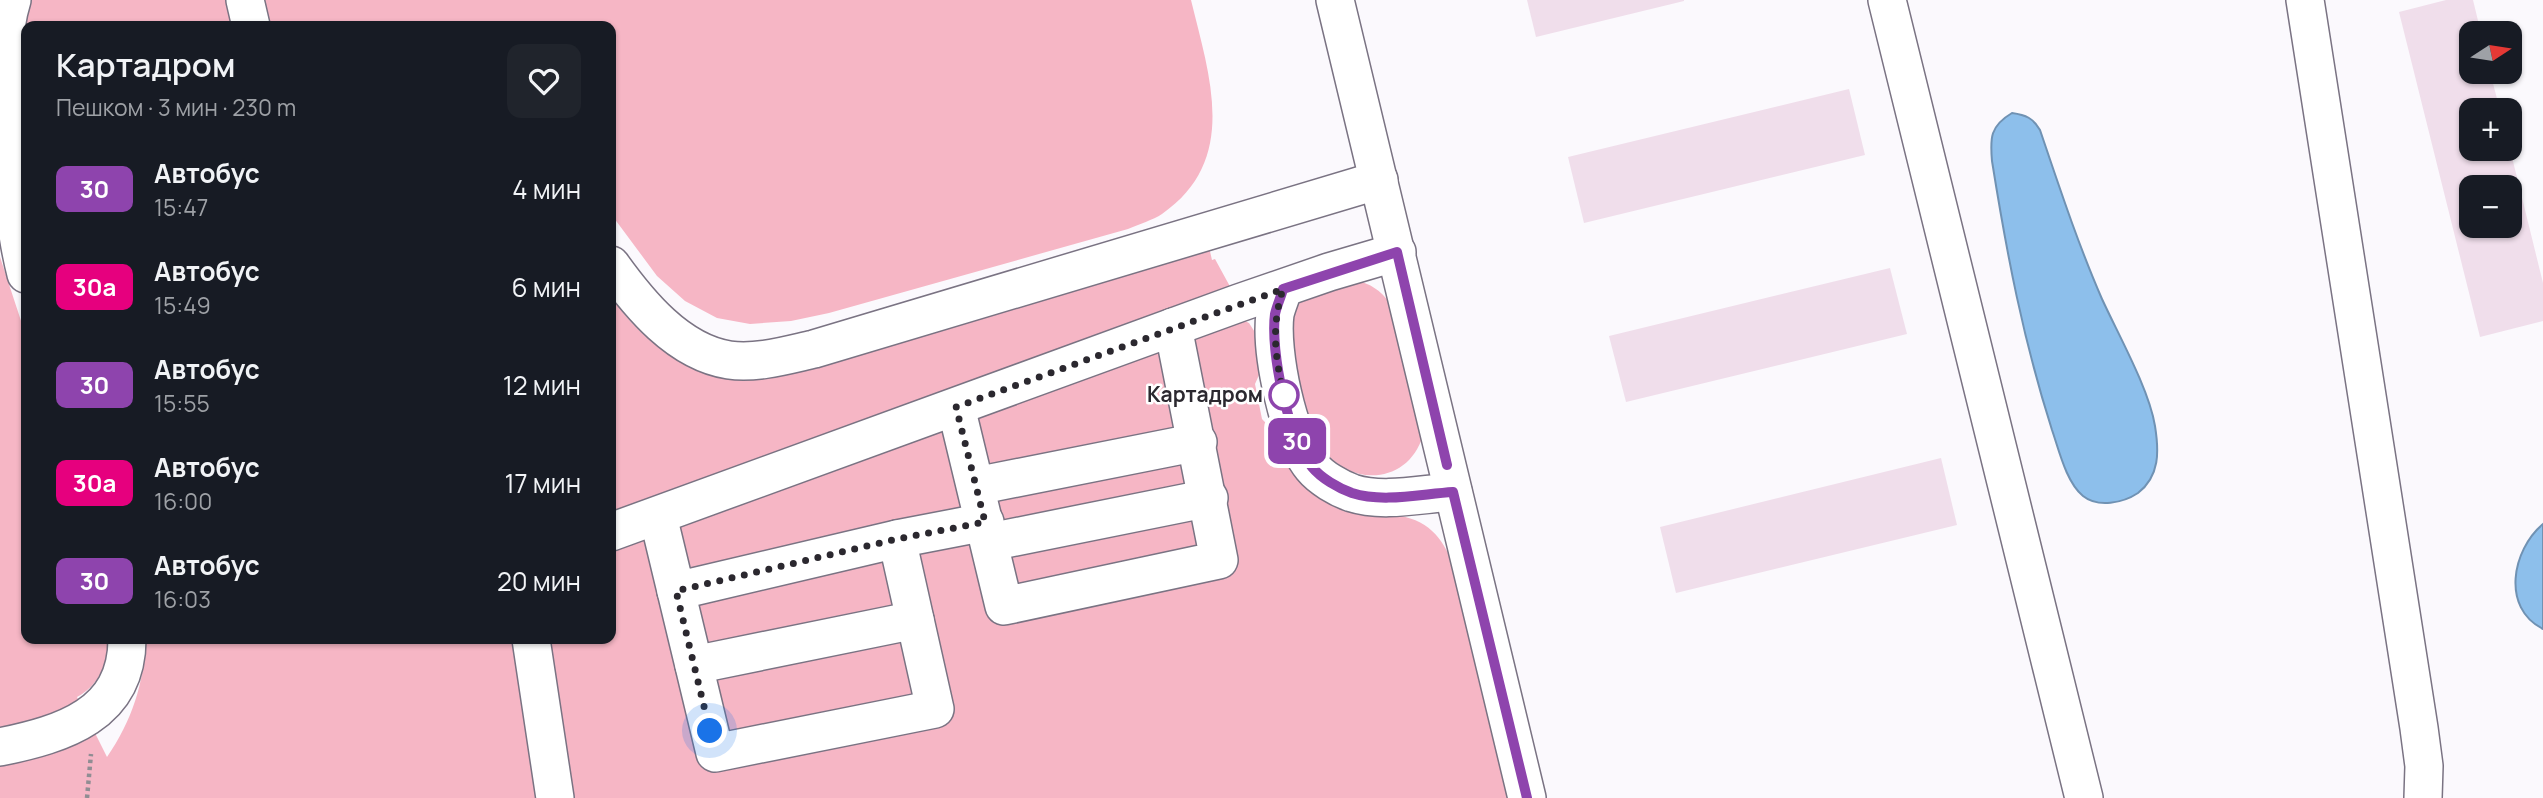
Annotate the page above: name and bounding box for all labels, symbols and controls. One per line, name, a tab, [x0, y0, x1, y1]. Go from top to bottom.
north arrow	[2459, 21, 2522, 84]
map controls	[2459, 21, 2522, 238]
text: Картадром	[56, 42, 235, 87]
button: heart	[507, 44, 581, 118]
text: Пешком · 3 мин · 230 m	[56, 91, 296, 123]
button: +	[2459, 98, 2522, 161]
text: Автобус	[154, 155, 260, 191]
text: 4 мин	[512, 171, 581, 207]
text: 30	[80, 172, 109, 205]
button: −	[2459, 175, 2522, 238]
text: 15:47	[154, 191, 208, 223]
text: Автобус	[154, 253, 260, 289]
text: 6 мин	[512, 269, 581, 305]
text: 30а	[73, 270, 116, 303]
text: 15:49	[154, 289, 211, 321]
text: Автобус	[154, 351, 260, 387]
text: 12 мин	[503, 367, 581, 403]
text: 30	[80, 368, 109, 401]
place label: Картадром	[1147, 380, 1263, 408]
marker: Картадром	[1269, 380, 1299, 410]
text: 15:55	[154, 387, 210, 419]
line badge: 30	[1266, 418, 1328, 464]
text: 30	[1282, 424, 1312, 457]
text: Автобус	[154, 449, 260, 485]
text: 17 мин	[504, 465, 581, 501]
text: 30а	[73, 466, 116, 499]
text: 16:00	[154, 485, 212, 517]
text: Автобус	[154, 547, 260, 583]
text: 20 мин	[497, 563, 581, 599]
text: 30	[80, 564, 109, 597]
text: 16:03	[154, 583, 211, 615]
your location	[692, 713, 727, 748]

